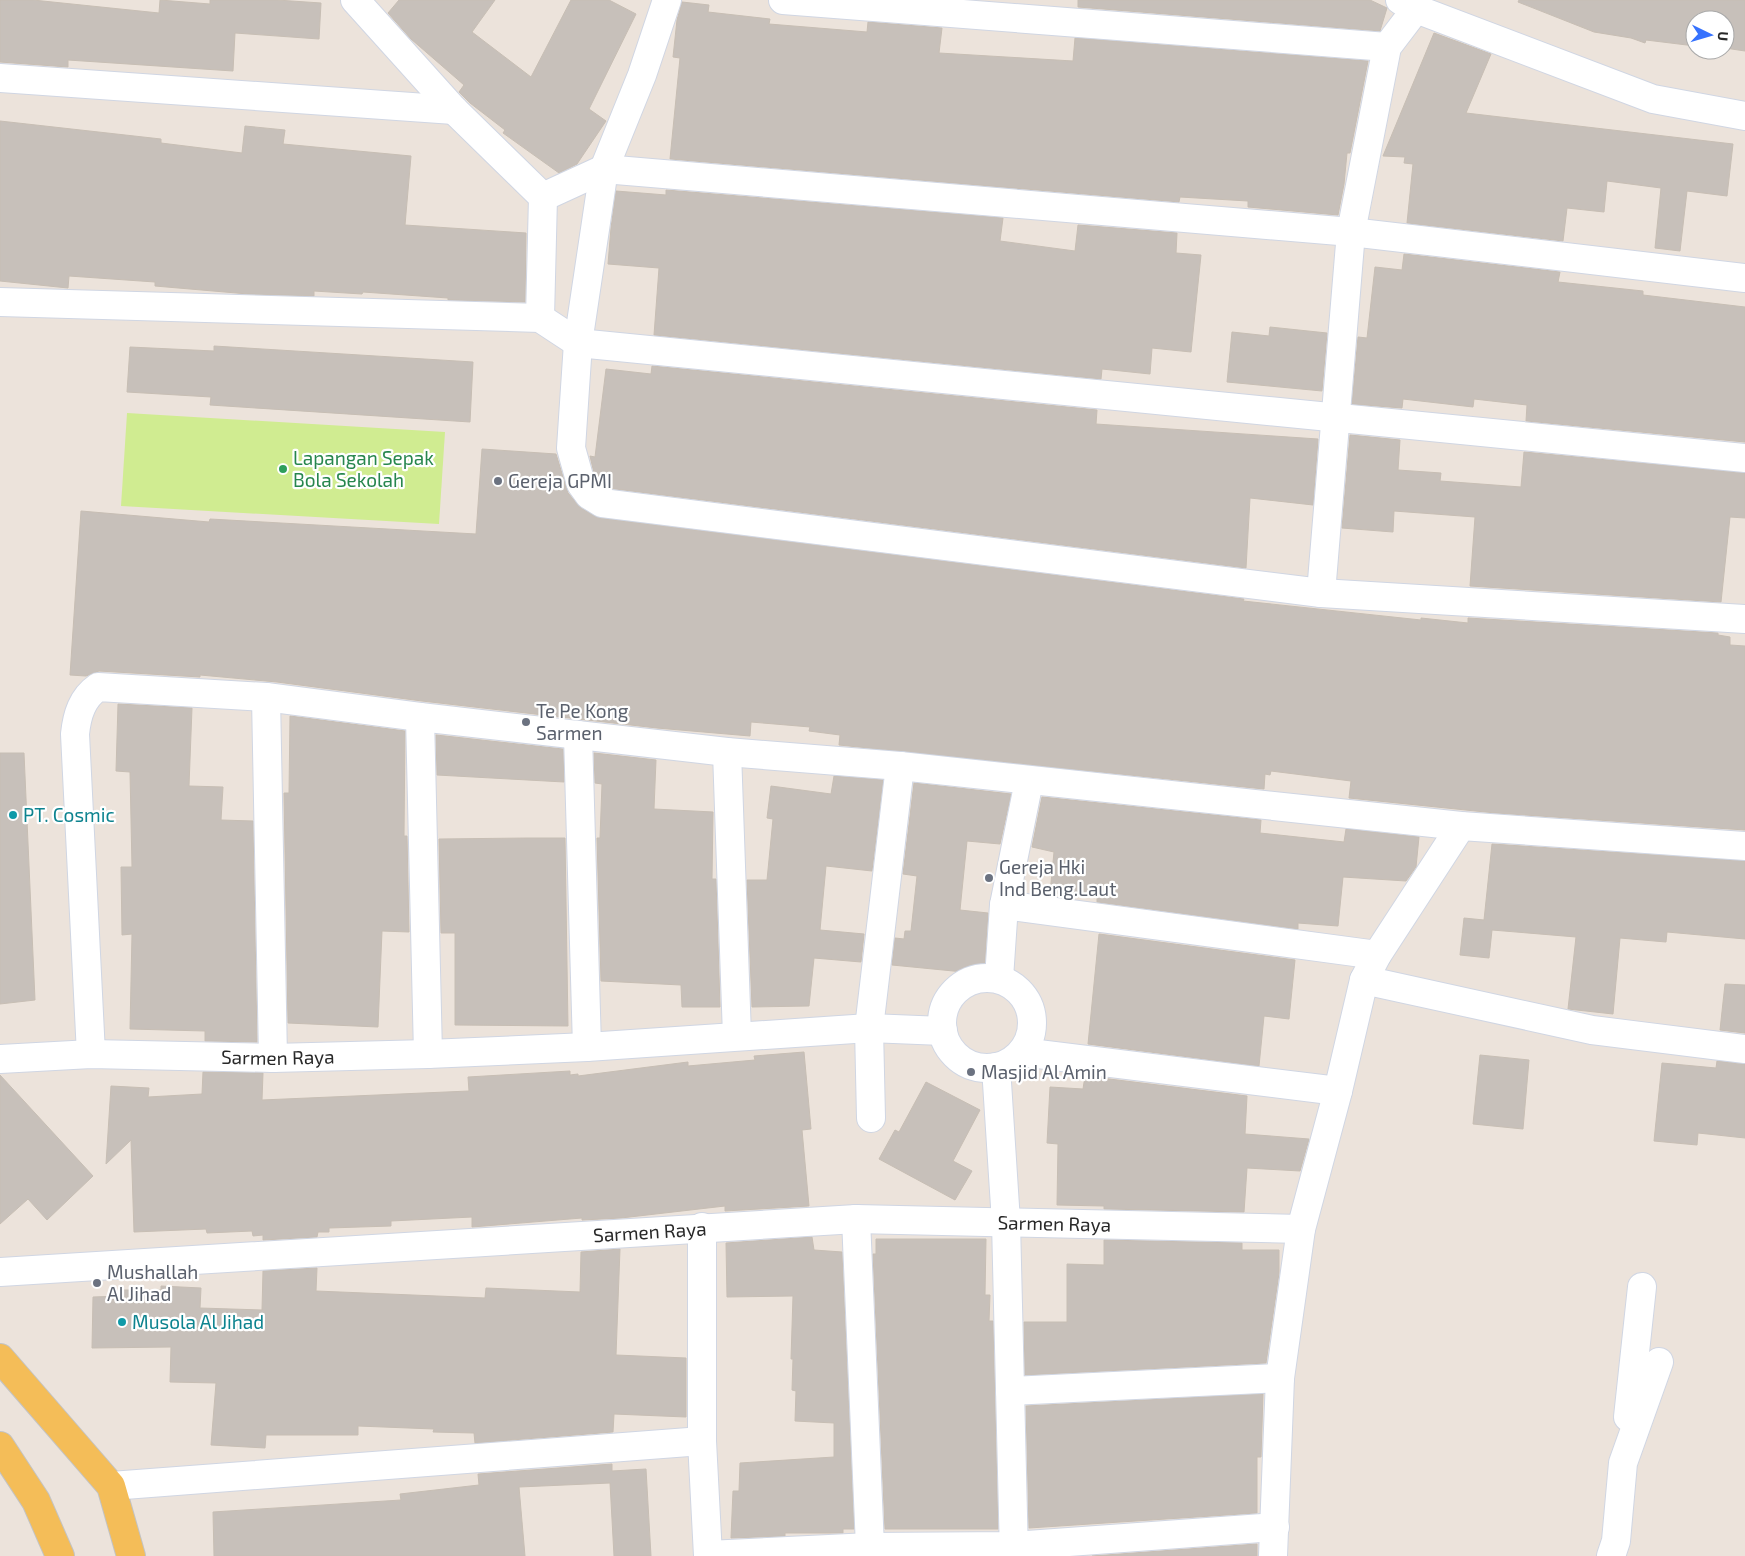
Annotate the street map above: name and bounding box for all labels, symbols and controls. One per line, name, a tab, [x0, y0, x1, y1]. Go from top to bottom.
north arrow	[1685, 10, 1735, 60]
text: U	[1715, 31, 1732, 42]
place label: Lapangan Sepak Bola Sekolah	[293, 446, 434, 491]
marker: Lapangan Sepak Bola Sekolah	[277, 463, 289, 475]
place label: Gereja GPMI	[508, 469, 612, 492]
marker: Gereja GPMI	[492, 475, 504, 487]
place label: Te Pe Kong Sarmen	[536, 699, 629, 744]
marker: Te Pe Kong Sarmen	[520, 716, 532, 728]
place label: PT. Cosmic	[23, 803, 115, 826]
marker: PT. Cosmic	[7, 809, 19, 821]
place label: Gereja Hki Ind Beng.Laut	[999, 855, 1116, 900]
marker: Gereja Hki Ind Beng.Laut	[983, 872, 995, 884]
street label: Sarmen Raya	[221, 1044, 335, 1069]
place label: Masjid Al Amin	[981, 1060, 1107, 1083]
marker: Masjid Al Amin	[965, 1066, 977, 1078]
street label: Sarmen Raya	[997, 1210, 1111, 1236]
street label: Sarmen Raya	[592, 1216, 707, 1246]
place label: Mushallah Al Jihad	[107, 1260, 198, 1305]
marker: Mushallah Al Jihad	[91, 1277, 103, 1289]
place label: Musola Al Jihad	[132, 1310, 264, 1333]
marker: Musola Al Jihad	[116, 1316, 128, 1328]

